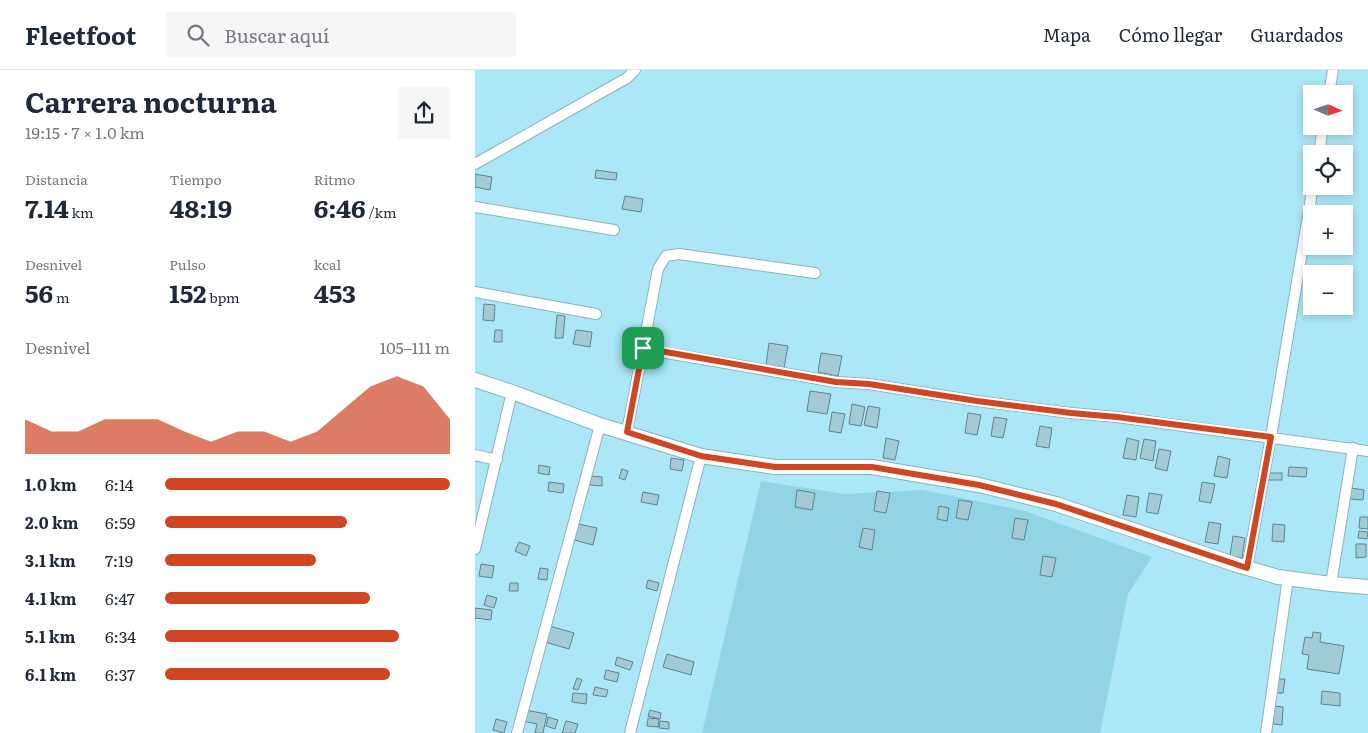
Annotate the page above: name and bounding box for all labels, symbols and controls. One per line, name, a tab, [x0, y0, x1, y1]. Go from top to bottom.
search box	[166, 12, 516, 57]
text: Fleetfoot	[25, 17, 136, 52]
icon: search	[184, 21, 212, 49]
text: Buscar aquí	[224, 21, 329, 49]
text: Mapa	[1043, 21, 1091, 48]
text: Cómo llegar	[1119, 21, 1222, 48]
text: Guardados	[1250, 21, 1343, 48]
text: Carrera nocturna	[25, 80, 277, 122]
north arrow	[1303, 85, 1353, 135]
map controls	[1303, 85, 1353, 315]
button: share	[398, 87, 450, 139]
text: 19:15 · 7 × 1.0 km	[25, 120, 145, 144]
button: locate	[1303, 145, 1353, 195]
text: Distancia	[25, 169, 88, 189]
text: Tiempo	[169, 169, 222, 189]
text: Ritmo	[314, 169, 355, 189]
text: 7.14	[25, 189, 69, 226]
text: 48:19	[169, 189, 232, 226]
text: 6:46	[314, 189, 366, 226]
text: km	[69, 202, 94, 222]
text: /km	[366, 202, 397, 222]
button: +	[1303, 205, 1353, 255]
text: Desnivel	[25, 254, 82, 274]
text: Pulso	[169, 254, 206, 274]
text: kcal	[314, 254, 341, 274]
button: −	[1303, 265, 1353, 315]
text: 56	[25, 274, 53, 311]
text: 152	[169, 274, 206, 311]
text: 453	[314, 274, 356, 311]
text: m	[53, 287, 70, 307]
text: bpm	[206, 287, 240, 307]
pin	[622, 327, 664, 369]
icon: arrive	[629, 334, 657, 362]
text: Desnivel	[25, 335, 90, 359]
text: 105–111 m	[380, 335, 450, 359]
text: 1.0 km	[25, 472, 77, 496]
text: 6:14	[105, 472, 134, 496]
text: 2.0 km	[25, 510, 79, 534]
text: 6:59	[105, 510, 135, 534]
text: 3.1 km	[25, 548, 76, 572]
text: 7:19	[105, 548, 133, 572]
text: 4.1 km	[25, 586, 76, 610]
text: 6:47	[105, 586, 135, 610]
text: 5.1 km	[25, 624, 75, 648]
text: 6:34	[105, 624, 136, 648]
text: 6.1 km	[25, 662, 76, 686]
text: 6:37	[105, 662, 135, 686]

